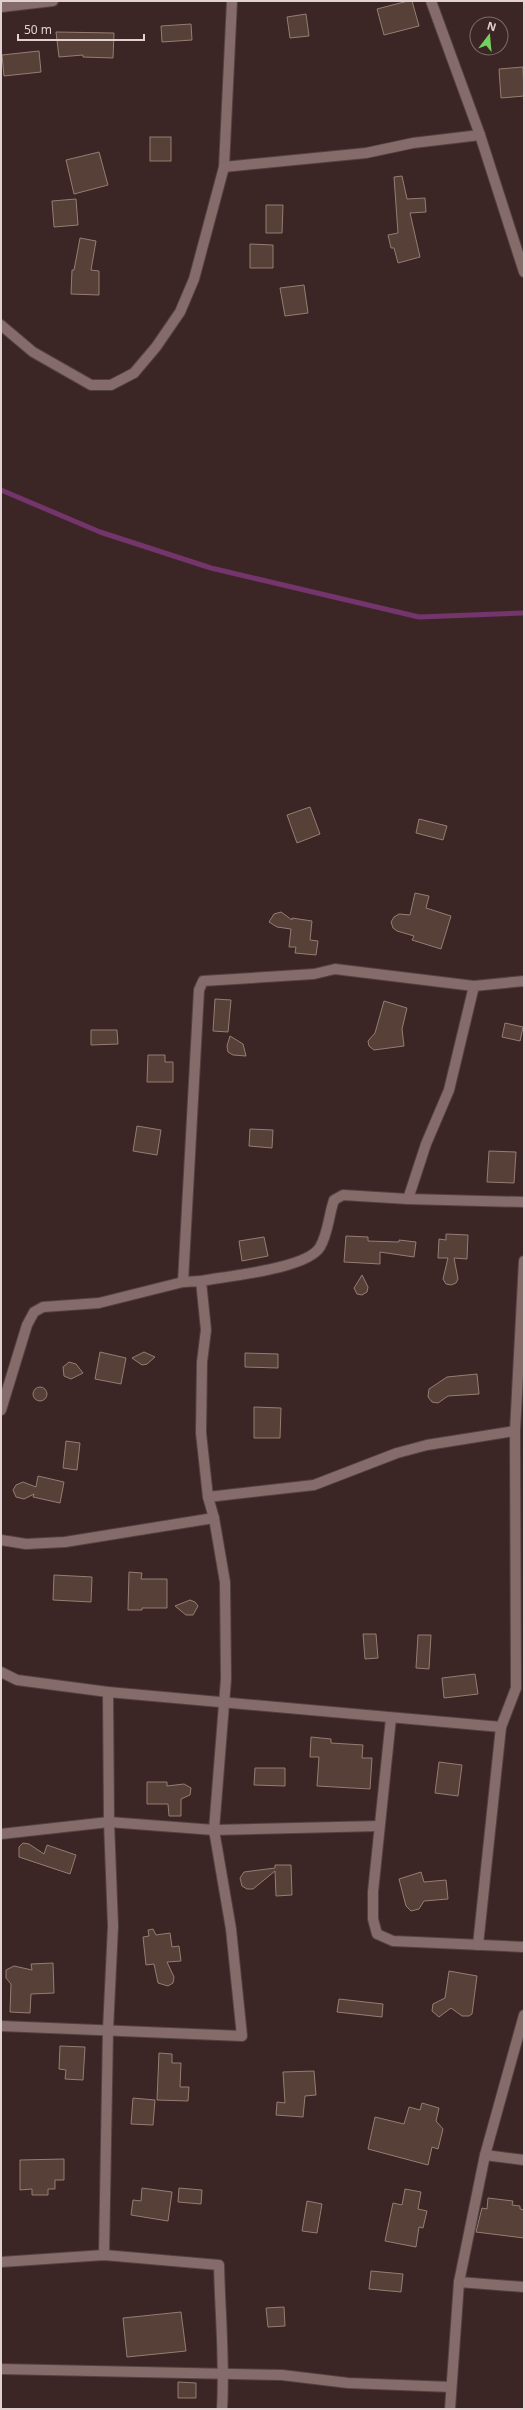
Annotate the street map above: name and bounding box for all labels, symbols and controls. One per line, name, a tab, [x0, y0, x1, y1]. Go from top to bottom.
scale bar	[18, 16, 144, 42]
north arrow	[469, 16, 509, 56]
text: N	[486, 17, 498, 34]
text: 50 m	[24, 21, 52, 38]

